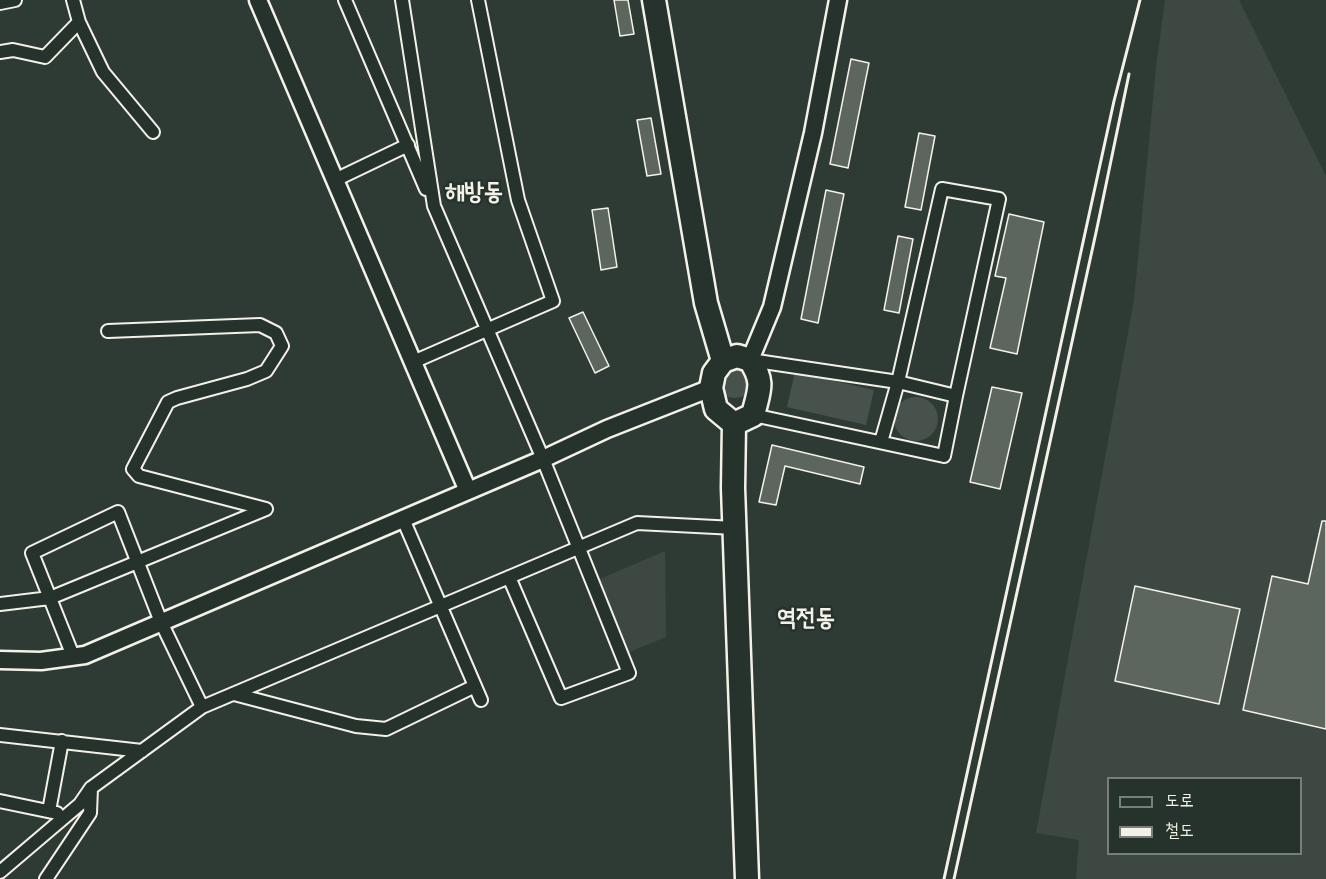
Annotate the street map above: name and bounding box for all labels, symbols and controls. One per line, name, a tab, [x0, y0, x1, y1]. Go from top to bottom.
district label: 해방동	[445, 181, 503, 209]
district label: 역전동	[777, 607, 835, 635]
legend	[1107, 777, 1302, 855]
text: 도로	[1165, 789, 1194, 815]
text: 철도	[1165, 819, 1194, 845]

